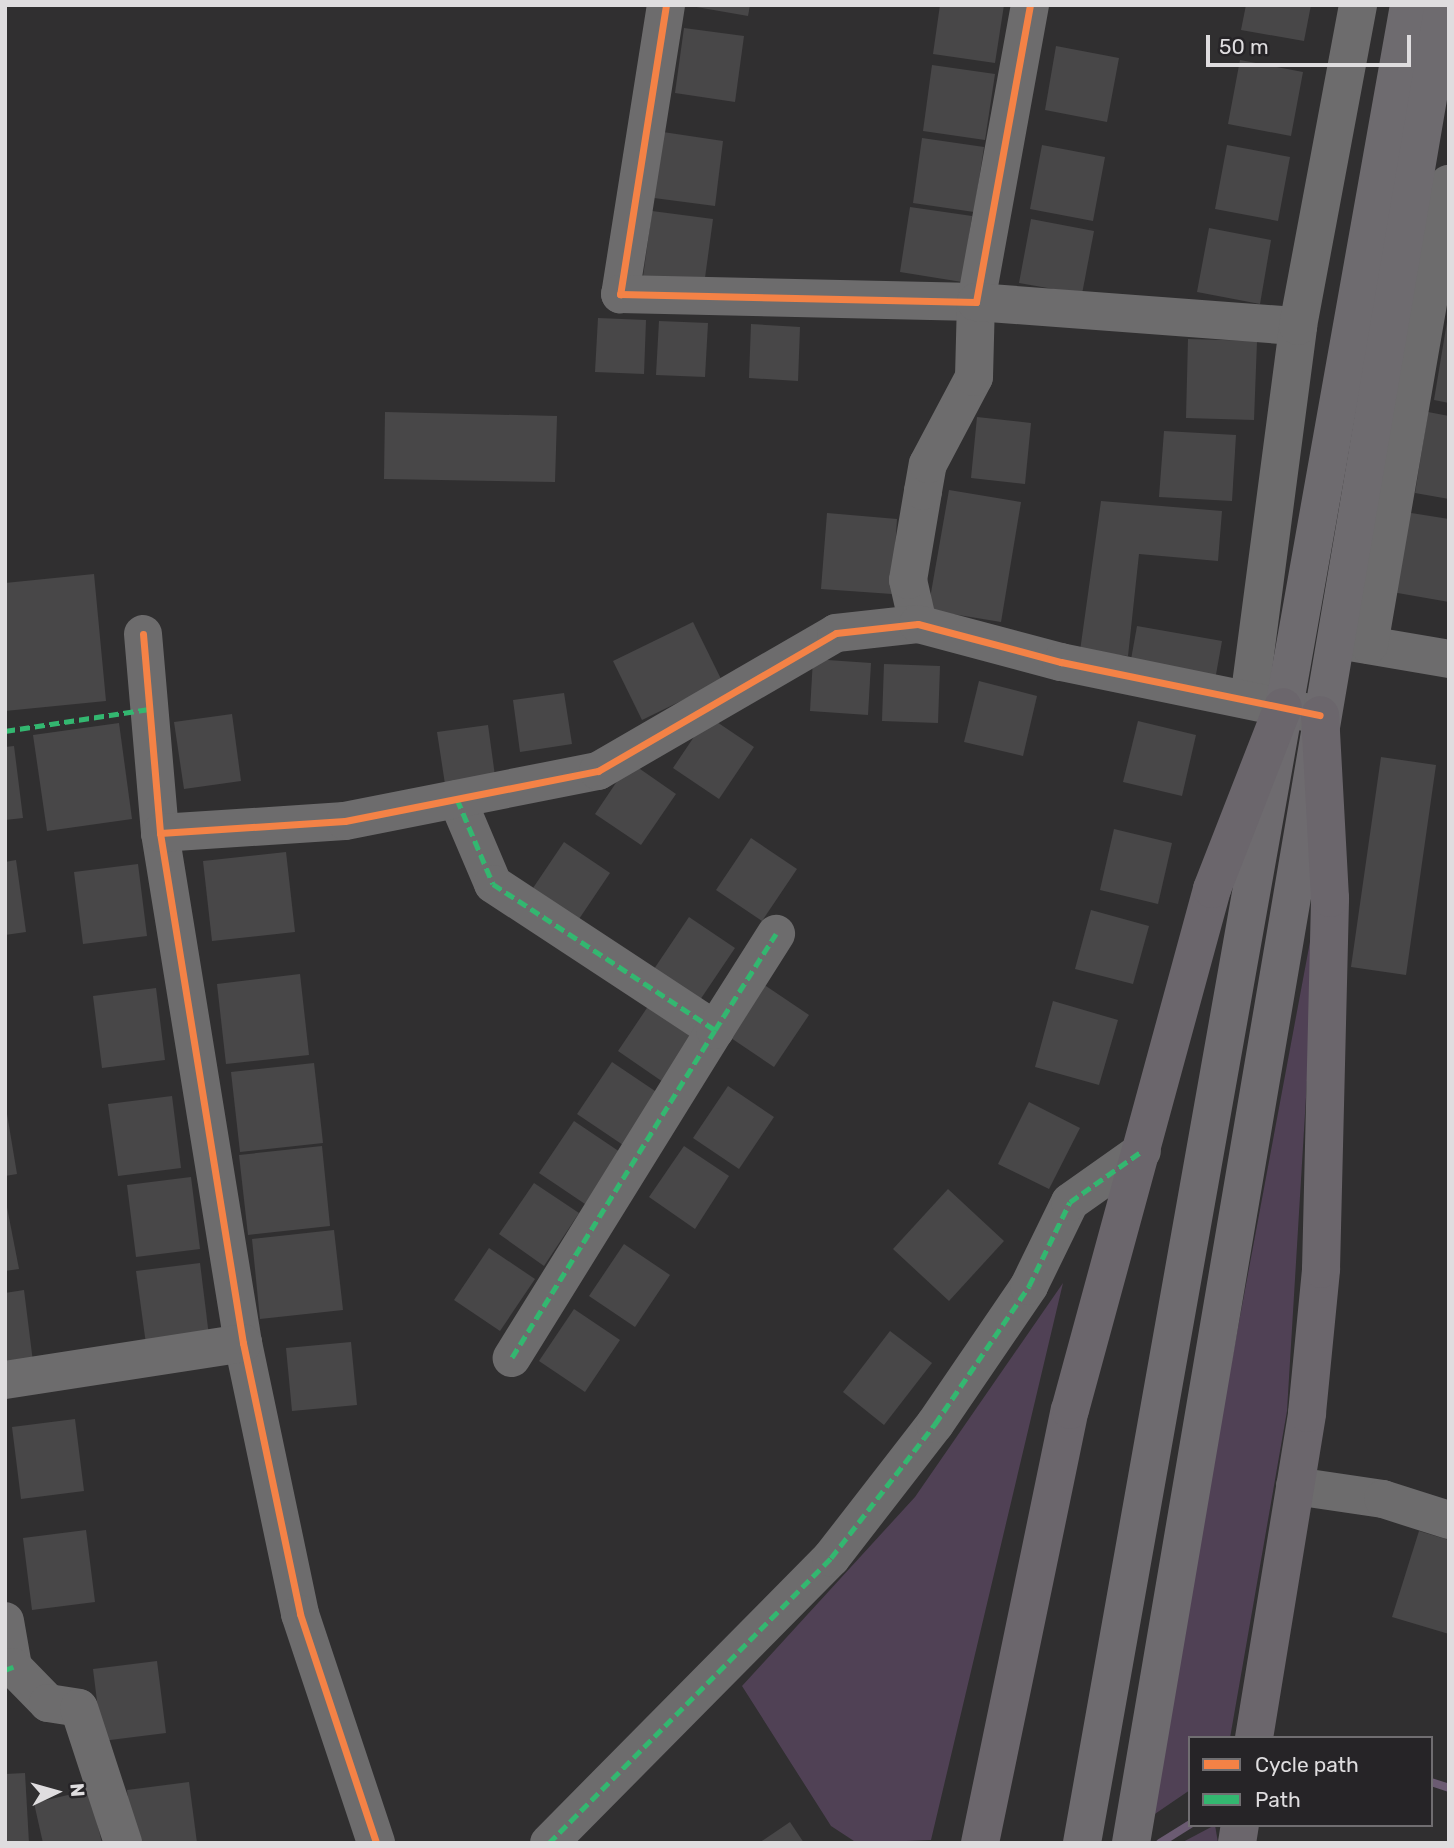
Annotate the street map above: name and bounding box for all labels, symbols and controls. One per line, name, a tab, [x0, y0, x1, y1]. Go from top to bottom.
scale bar	[1209, 21, 1414, 65]
text: 50 m	[1219, 34, 1269, 59]
legend	[1188, 1736, 1433, 1827]
text: Cycle path	[1255, 1752, 1359, 1777]
north arrow	[21, 1757, 91, 1827]
text: N	[65, 1782, 89, 1798]
text: Path	[1255, 1787, 1301, 1812]

